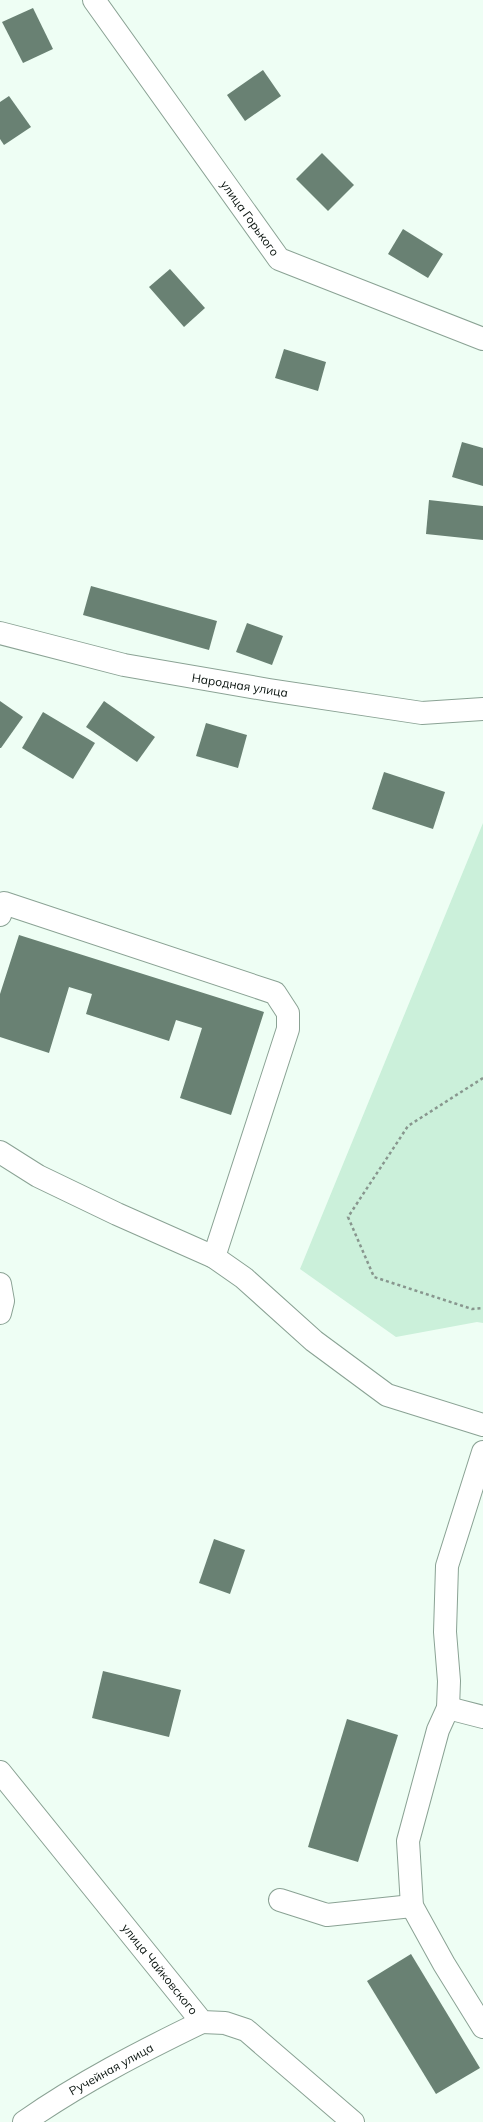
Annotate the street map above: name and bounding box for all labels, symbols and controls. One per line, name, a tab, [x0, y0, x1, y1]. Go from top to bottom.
street label: улица Горького	[217, 177, 283, 259]
street label: Народная улица	[191, 670, 289, 700]
street label: улица Чайковского	[119, 1920, 201, 2018]
street label: Ручейная улица	[66, 2040, 156, 2098]

